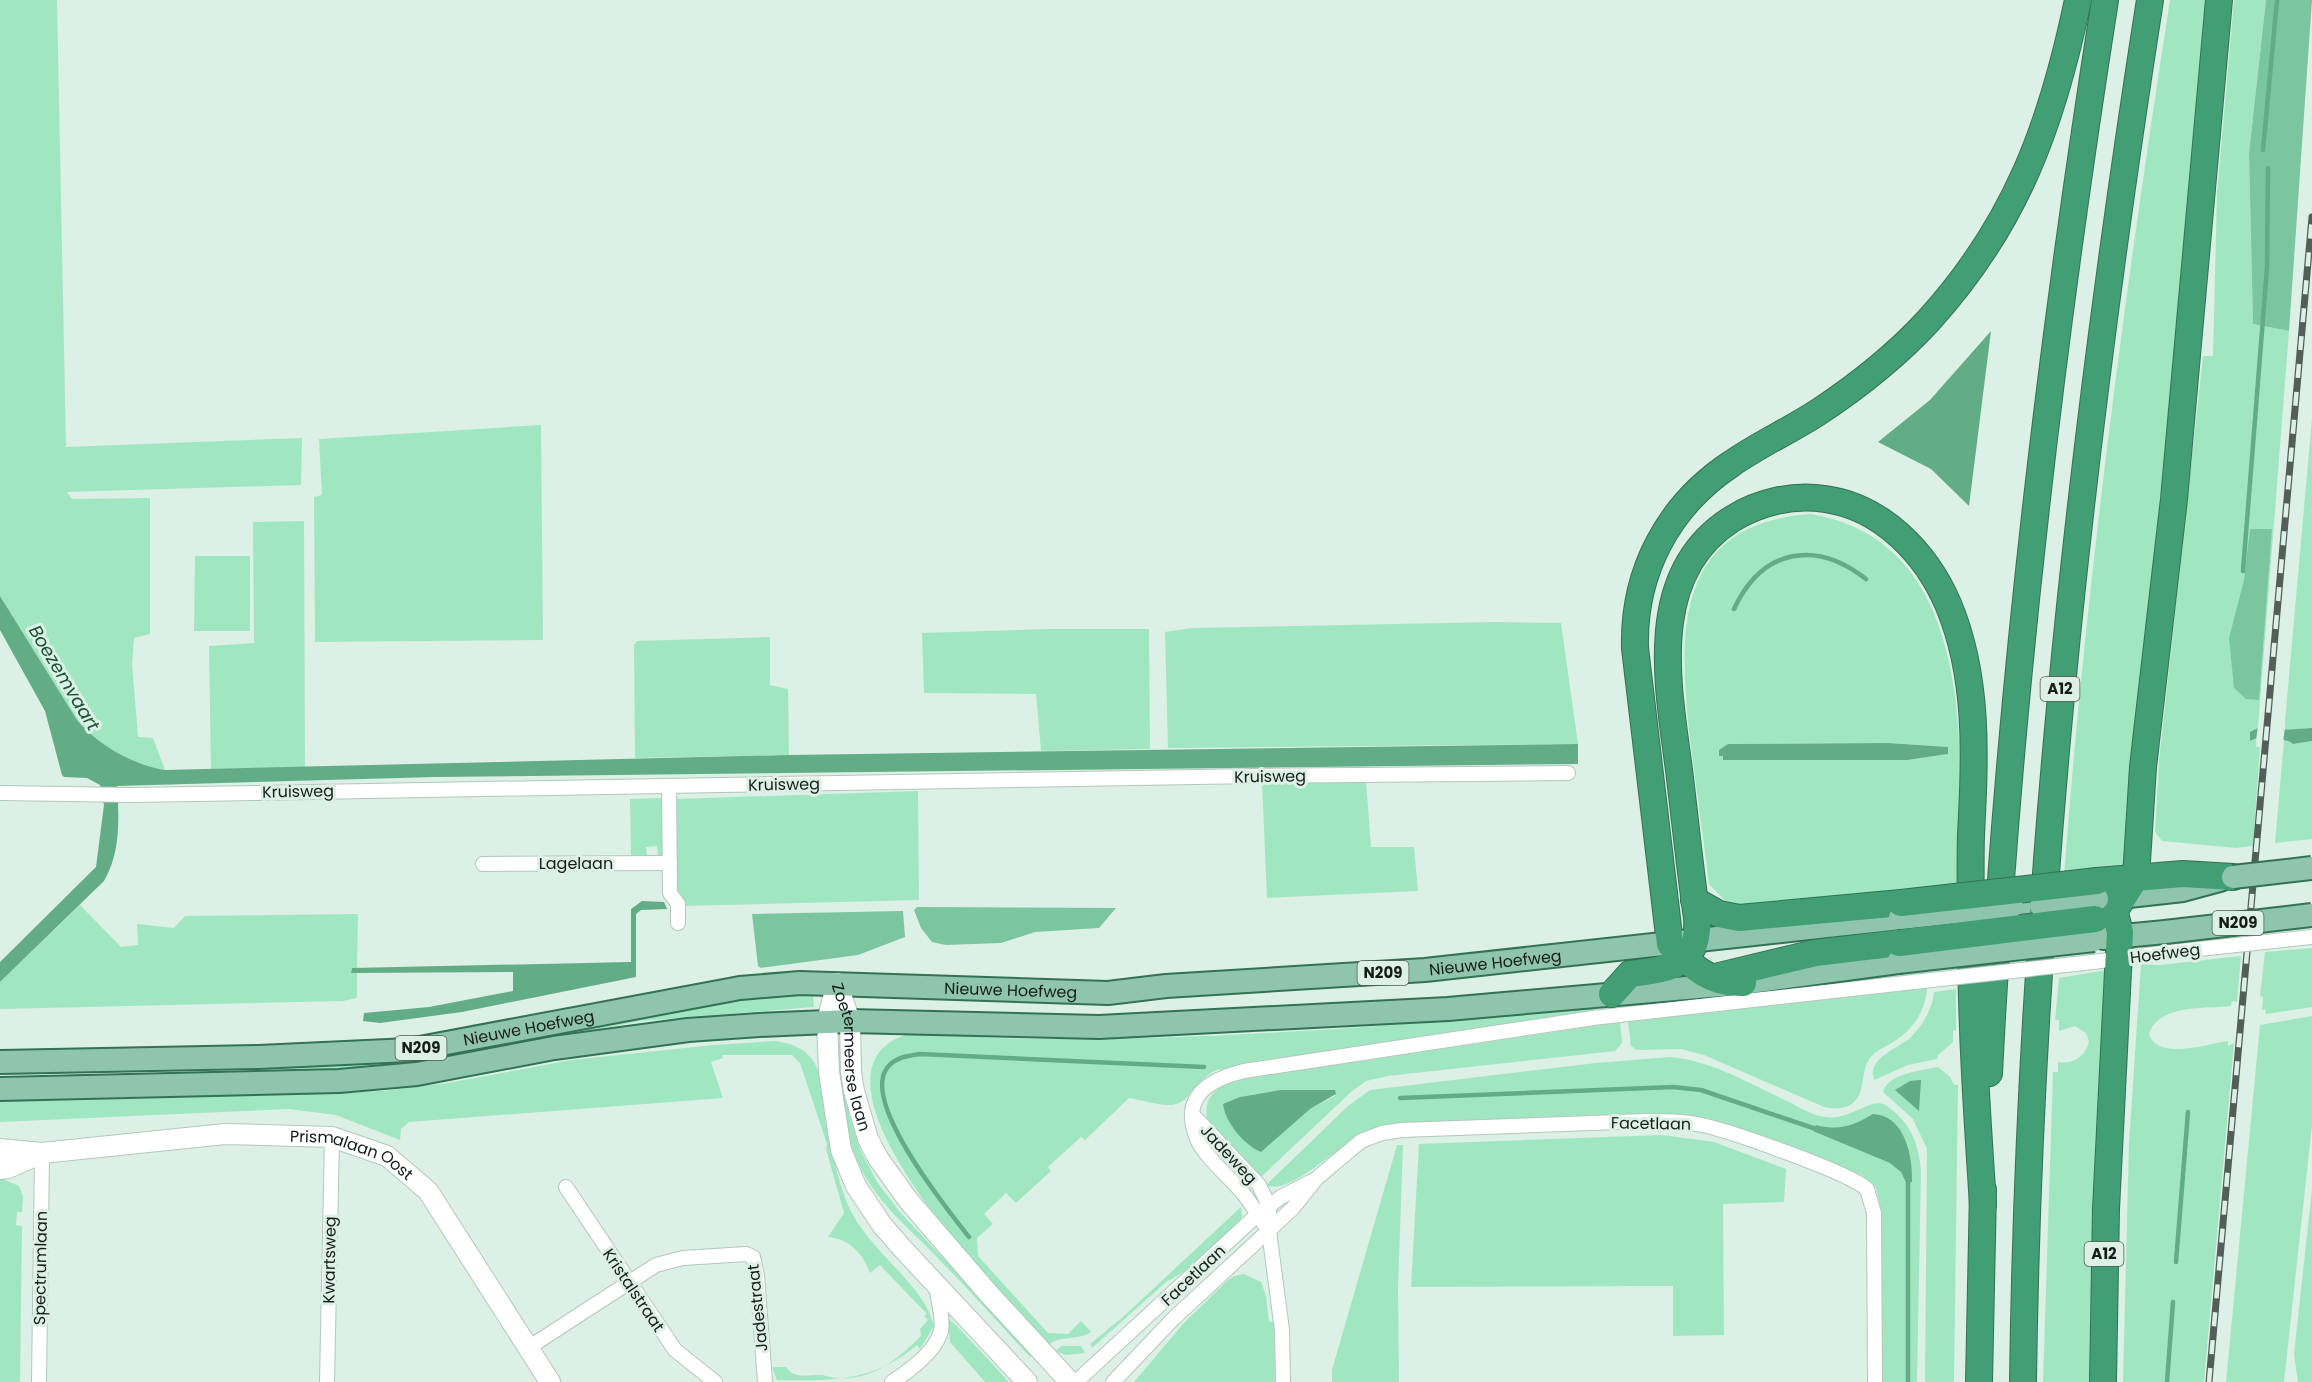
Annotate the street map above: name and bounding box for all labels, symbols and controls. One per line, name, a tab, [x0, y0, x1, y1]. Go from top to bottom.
water label: Boezemvaart	[23, 620, 106, 736]
road number: A12	[2040, 677, 2080, 701]
street label: Kruisweg	[1234, 764, 1306, 789]
street label: Kruisweg	[748, 772, 820, 797]
street label: Kruisweg	[262, 779, 334, 804]
street label: Lagelaan	[539, 852, 613, 875]
road number: N209	[2212, 911, 2264, 935]
street label: Hoefweg	[2129, 938, 2201, 969]
street label: Nieuwe Hoefweg	[1428, 944, 1563, 981]
road number: N209	[1358, 961, 1408, 985]
street label: Nieuwe Hoefweg	[944, 977, 1078, 1004]
street label: Zoetermeerse laan	[826, 980, 876, 1134]
street label: Nieuwe Hoefweg	[461, 1005, 596, 1052]
road number: N209	[396, 1036, 446, 1060]
street label: Facetlaan	[1611, 1111, 1691, 1136]
street label: Jadeweg	[1195, 1119, 1262, 1189]
street label: Prismalaan Oost	[289, 1125, 418, 1186]
street label: Spectrumlaan	[28, 1211, 53, 1325]
street label: Kwartsweg	[317, 1216, 342, 1304]
street label: Facetlaan	[1156, 1240, 1230, 1311]
road number: A12	[2084, 1242, 2124, 1266]
street label: Kristalstraat	[597, 1244, 670, 1337]
street label: Jadestraat	[741, 1263, 774, 1353]

